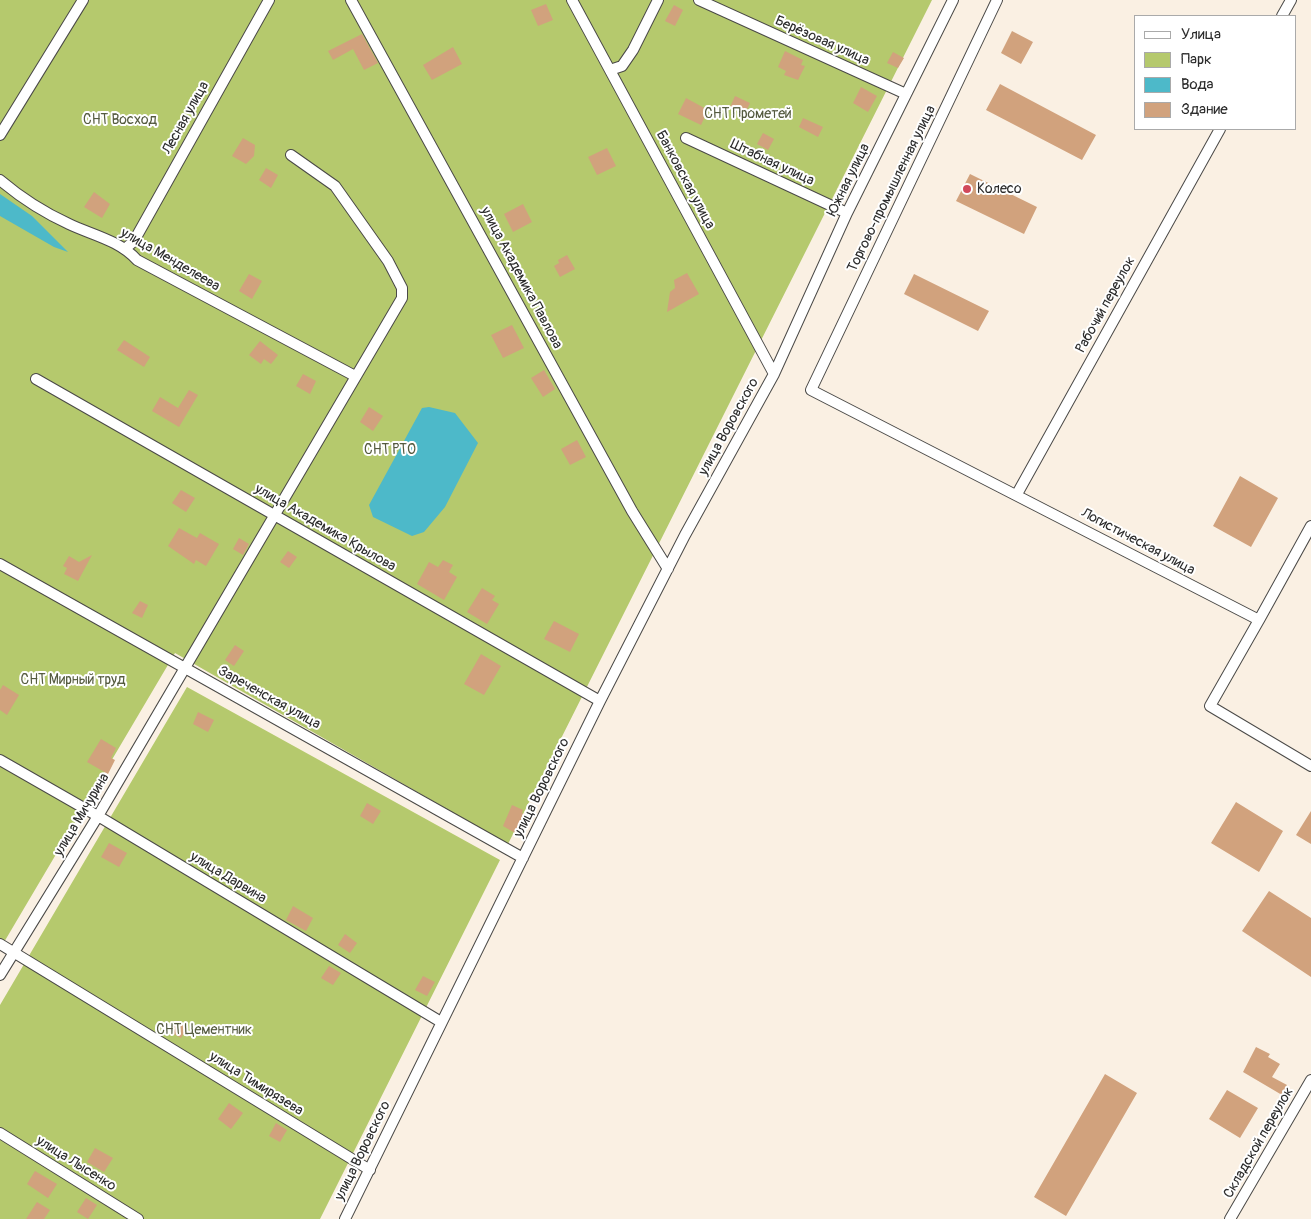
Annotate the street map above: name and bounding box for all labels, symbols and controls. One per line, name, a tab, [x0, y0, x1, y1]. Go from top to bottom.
street label: Берёзовая улица	[772, 13, 872, 69]
legend	[1134, 15, 1296, 130]
text: Улица	[1181, 25, 1221, 44]
text: Парк	[1181, 50, 1212, 69]
text: Вода	[1181, 75, 1214, 94]
street label: Лесная улица	[159, 79, 213, 157]
text: Здание	[1181, 100, 1228, 119]
street label: Торгово-промышленная улица	[844, 103, 940, 275]
park label: СНТ Прометей	[704, 106, 792, 122]
park label: СНТ Восход	[83, 112, 157, 128]
street label: Банковская улица	[652, 128, 718, 232]
street label: Штабная улица	[727, 136, 817, 190]
street label: Южная улица	[824, 141, 874, 219]
place label: Колесо	[977, 181, 1021, 197]
marker: Колесо	[961, 183, 973, 195]
street label: улица Академика Павлова	[476, 204, 566, 352]
street label: улица Менделеева	[117, 225, 223, 295]
street label: Рабочий переулок	[1073, 254, 1139, 356]
street label: улица Воровского	[695, 375, 763, 479]
park label: СНТ РТО	[364, 442, 416, 458]
street label: улица Академика Крылова	[251, 481, 399, 575]
street label: Логистическая улица	[1078, 505, 1198, 579]
street label: Зареченская улица	[215, 663, 323, 733]
park label: СНТ Мирный труд	[21, 672, 125, 688]
street label: улица Воровского	[511, 736, 573, 840]
street label: улица Мичурина	[51, 771, 113, 859]
street label: улица Дарвина	[187, 849, 269, 907]
park label: СНТ Цементник	[156, 1022, 252, 1038]
street label: улица Тимирязева	[206, 1048, 306, 1120]
street label: Складской переулок	[1220, 1085, 1298, 1201]
street label: улица Воровского	[332, 1099, 394, 1203]
street label: улица Лысенко	[33, 1133, 119, 1195]

